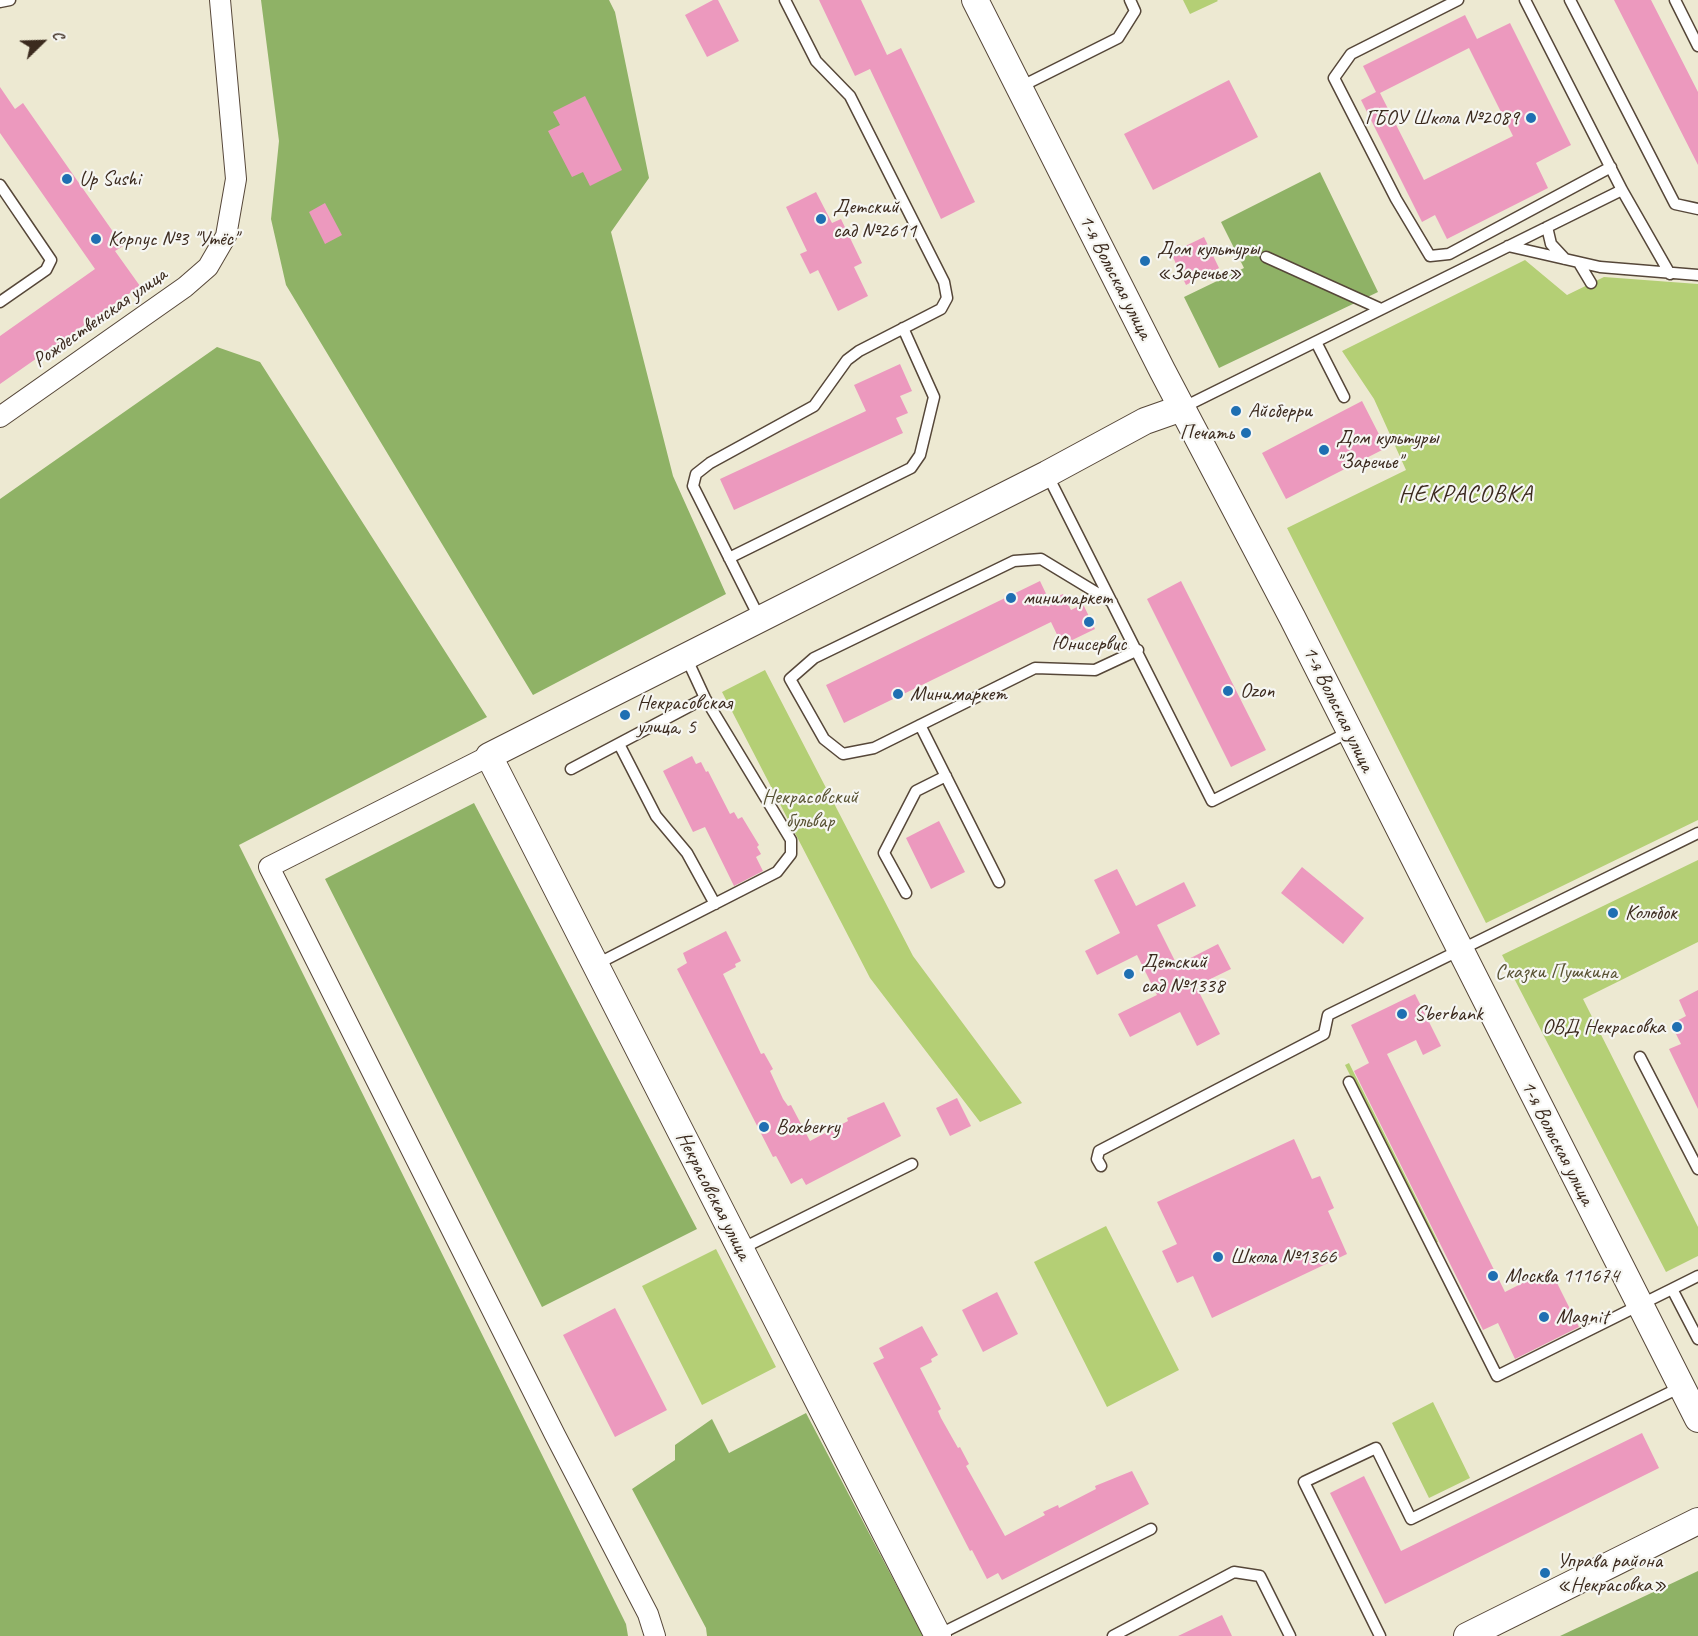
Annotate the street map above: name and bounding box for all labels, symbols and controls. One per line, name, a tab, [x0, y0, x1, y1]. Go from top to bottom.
north arrow	[12, 12, 72, 72]
text: С	[48, 27, 69, 42]
place label: ГБОУ Школа №2089	[1365, 105, 1519, 131]
marker: ГБОУ Школа №2089	[1524, 111, 1538, 125]
place label: Up Sushi	[79, 166, 141, 192]
marker: Up Sushi	[60, 172, 74, 186]
place label: Детский сад №2611	[833, 194, 916, 244]
street label: 1-я Вольская улица	[1073, 210, 1157, 344]
marker: Детский сад №2611	[814, 212, 828, 226]
place label: Корпус №3 "Утёс"	[108, 226, 238, 252]
marker: Корпус №3 "Утёс"	[89, 232, 103, 246]
place label: Дом культуры «Заречье»	[1157, 236, 1259, 286]
marker: Дом культуры «Заречье»	[1138, 254, 1152, 268]
street label: Рождественская улица	[28, 262, 172, 374]
place label: Айсберри	[1248, 398, 1312, 424]
marker: Айсберри	[1229, 404, 1243, 418]
place label: Печать	[1180, 420, 1234, 446]
place label: Дом культуры "Заречье"	[1336, 425, 1438, 475]
marker: Печать	[1239, 426, 1253, 440]
marker: Дом культуры "Заречье"	[1317, 443, 1331, 457]
district label: НЕКРАСОВКА	[1398, 481, 1534, 509]
place label: минимаркет	[1023, 585, 1113, 611]
marker: минимаркет	[1004, 591, 1018, 605]
marker: Юнисервис	[1082, 615, 1096, 629]
place label: Юнисервис	[1052, 631, 1126, 657]
street label: 1-я Вольская улица	[1297, 642, 1379, 776]
place label: Ozon	[1240, 678, 1275, 704]
place label: Минимаркет	[910, 681, 1007, 707]
marker: Ozon	[1221, 684, 1235, 698]
marker: Минимаркет	[891, 687, 905, 701]
place label: Некрасовская улица, 5	[637, 690, 732, 740]
marker: Некрасовская улица, 5	[618, 708, 632, 722]
park label: Некрасовский бульвар	[762, 784, 858, 834]
place label: Колобок	[1625, 900, 1677, 926]
marker: Колобок	[1606, 906, 1620, 920]
place label: Детский сад №1338	[1141, 949, 1224, 999]
park label: Сказки Пушкина	[1495, 959, 1617, 985]
marker: Детский сад №1338	[1122, 967, 1136, 981]
place label: Sberbank	[1414, 1001, 1483, 1027]
marker: Sberbank	[1395, 1007, 1409, 1021]
place label: ОВД Некрасовка	[1542, 1014, 1665, 1040]
marker: ОВД Некрасовка	[1670, 1020, 1684, 1034]
street label: 1-я Вольская улица	[1515, 1076, 1599, 1210]
place label: Boxberry	[776, 1114, 840, 1140]
marker: Boxberry	[757, 1120, 771, 1134]
street label: Некрасовская улица	[670, 1128, 756, 1264]
place label: Школа №1366	[1230, 1244, 1337, 1270]
marker: Школа №1366	[1211, 1250, 1225, 1264]
place label: Москва 111674	[1505, 1263, 1619, 1289]
marker: Москва 111674	[1486, 1269, 1500, 1283]
place label: Magnit	[1556, 1304, 1608, 1330]
marker: Magnit	[1537, 1310, 1551, 1324]
place label: Управа района «Некрасовка»	[1557, 1548, 1667, 1598]
marker: Управа района «Некрасовка»	[1538, 1566, 1552, 1580]

